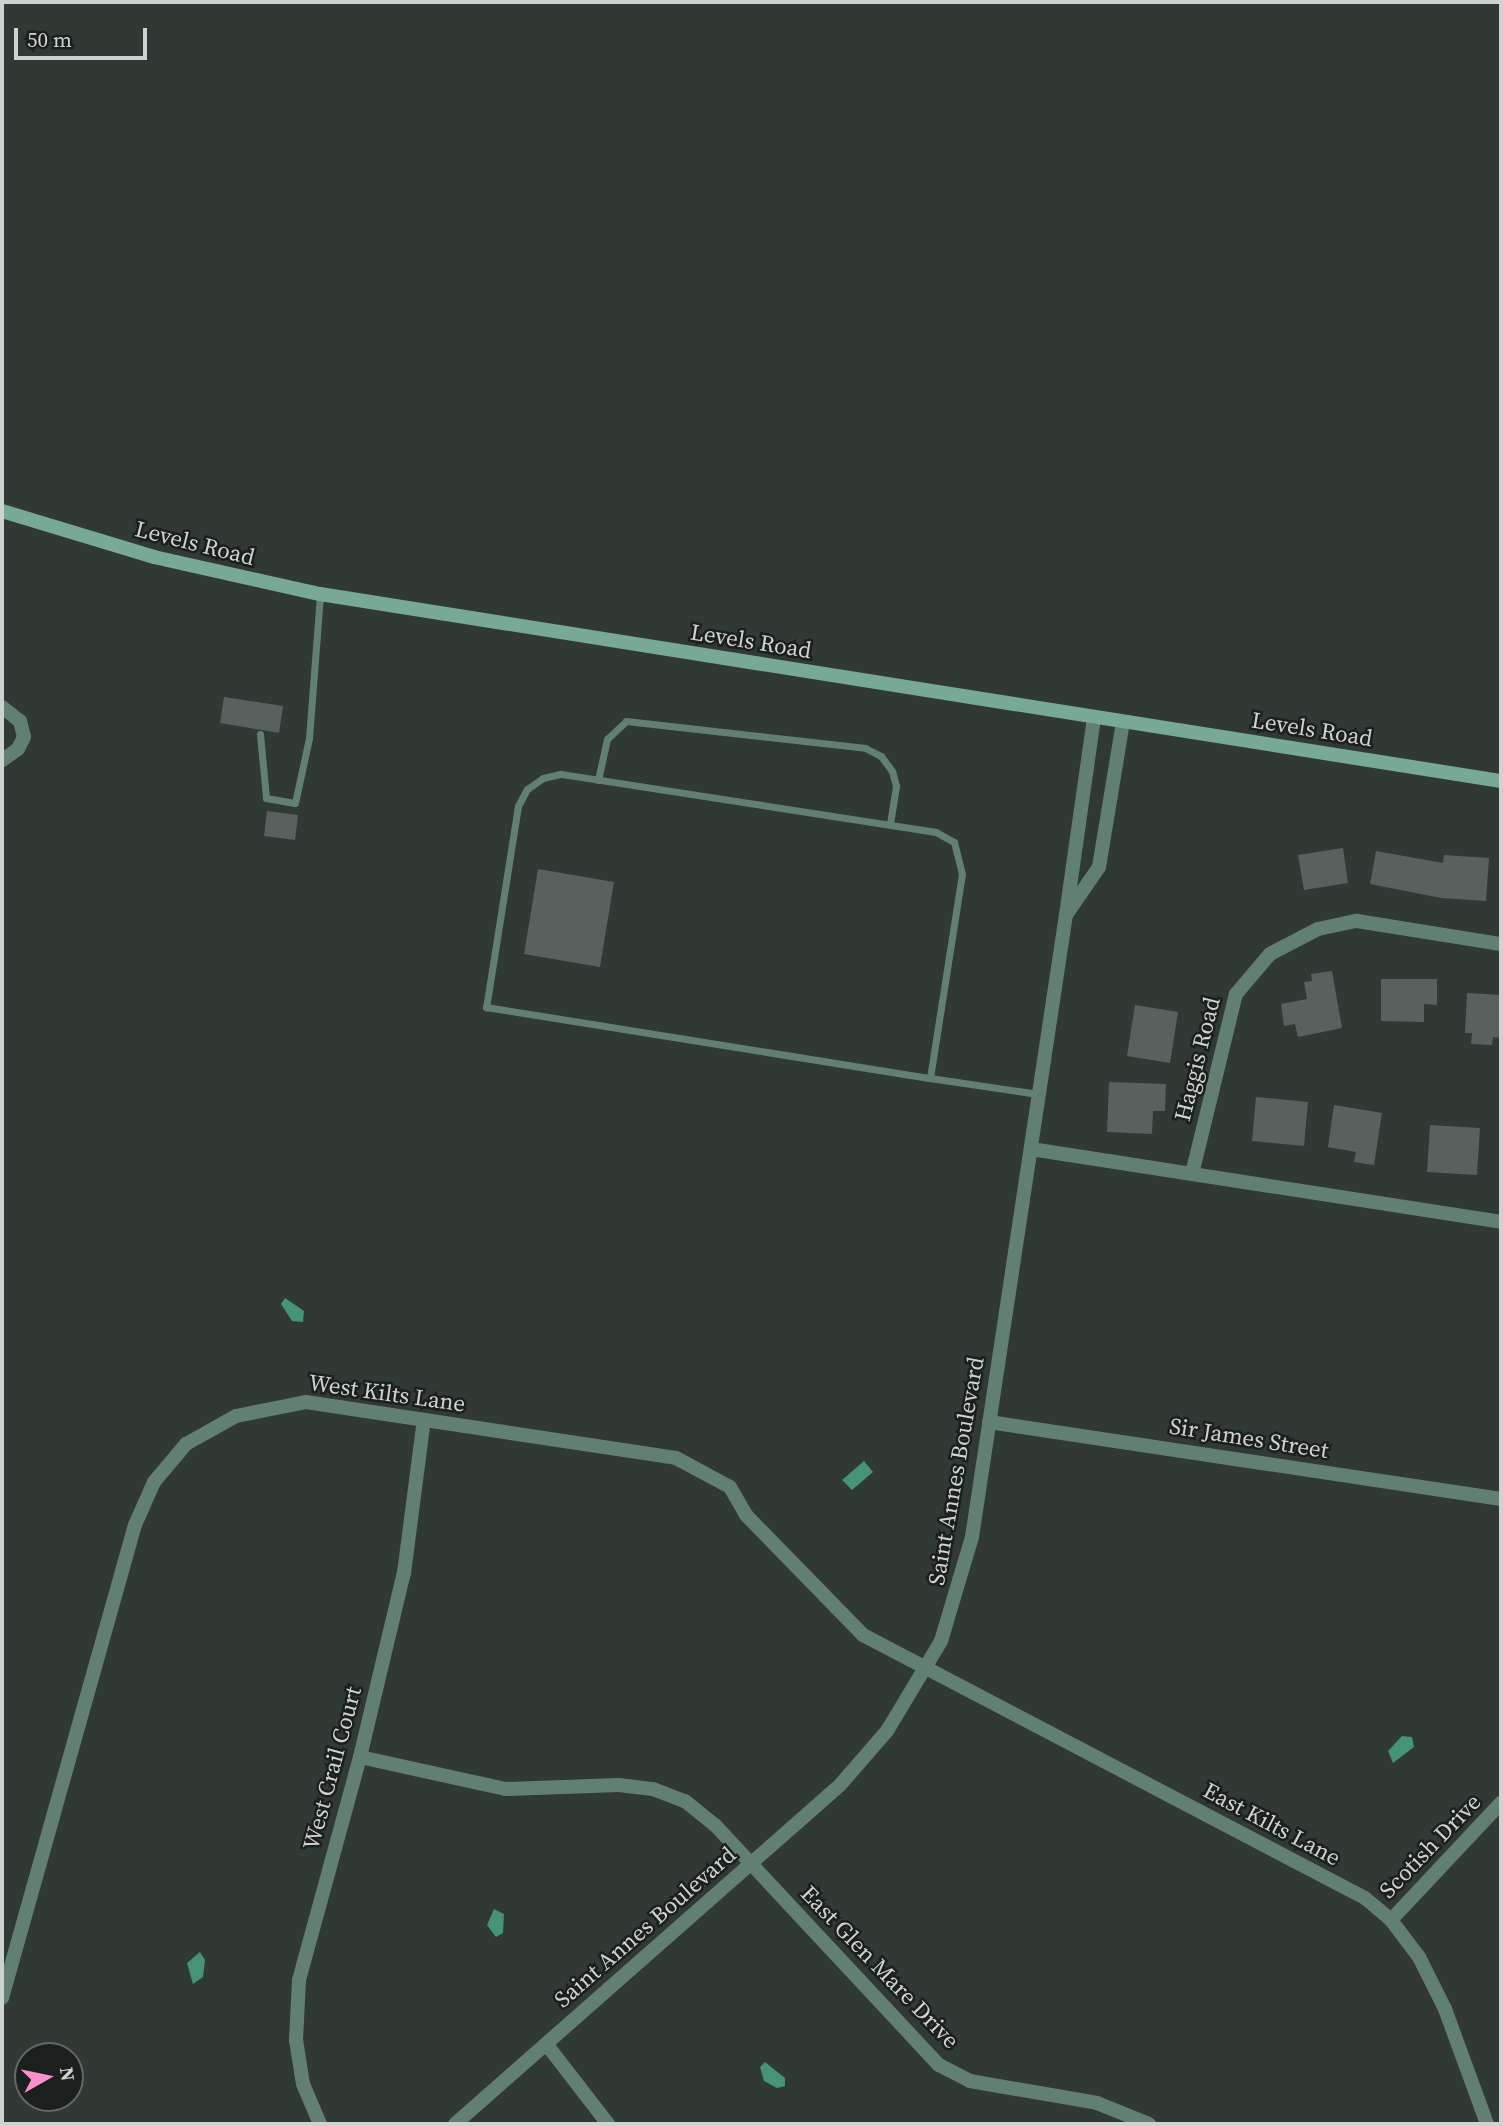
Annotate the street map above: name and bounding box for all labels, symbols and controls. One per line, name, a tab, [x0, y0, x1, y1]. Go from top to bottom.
scale bar	[18, 14, 150, 58]
text: 50 m	[27, 25, 72, 54]
street label: Levels Road	[132, 515, 258, 571]
street label: Levels Road	[689, 618, 813, 664]
street label: Levels Road	[1250, 706, 1374, 752]
street label: Haggis Road	[1168, 994, 1226, 1124]
street label: Saint Annes Boulevard	[922, 1355, 990, 1587]
street label: West Kilts Lane	[307, 1368, 467, 1418]
street label: Sir James Street	[1168, 1412, 1330, 1464]
street label: West Crail Court	[297, 1683, 367, 1853]
street label: East Kilts Lane	[1199, 1776, 1345, 1872]
street label: Scotish Drive	[1373, 1788, 1487, 1904]
street label: Saint Annes Boulevard	[549, 1841, 741, 2013]
street label: East Glen Mare Drive	[795, 1880, 965, 2054]
north arrow	[14, 2042, 84, 2112]
text: N	[54, 2065, 82, 2083]

